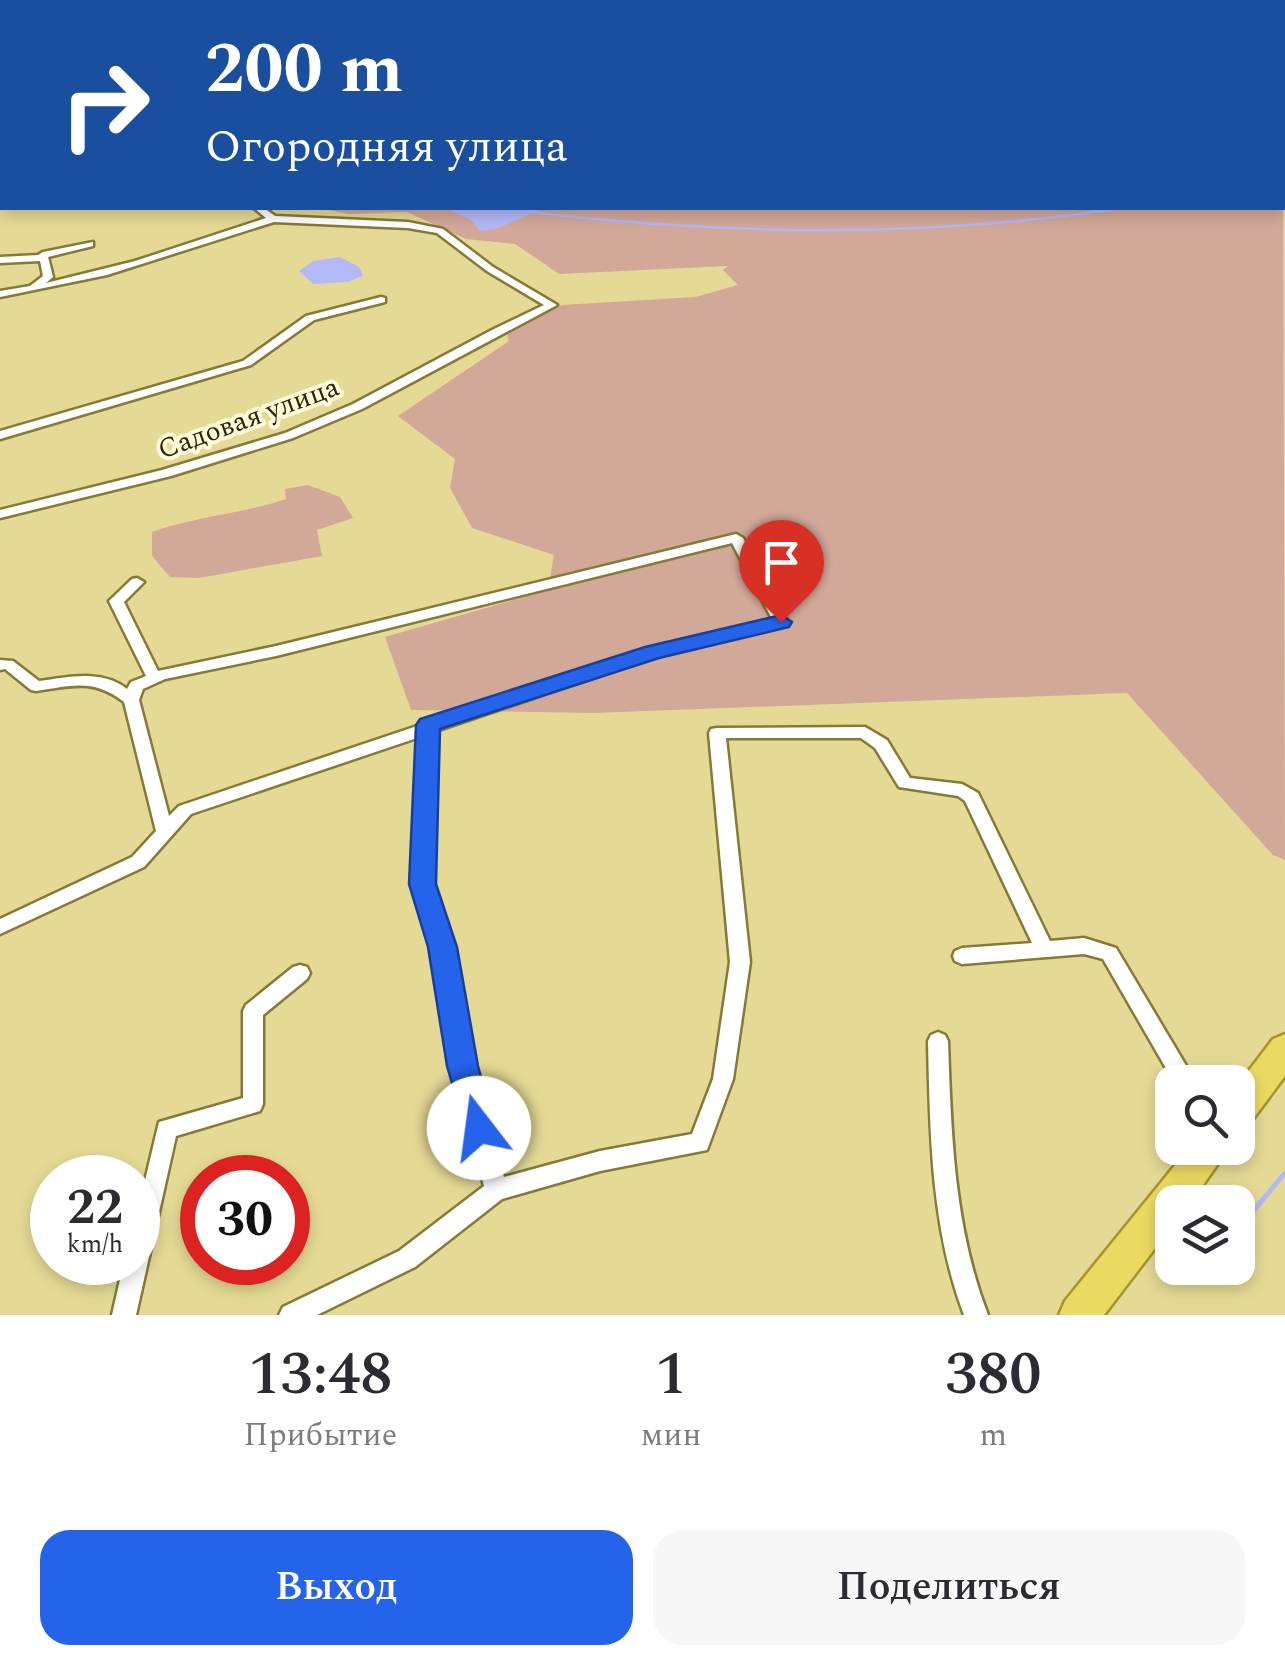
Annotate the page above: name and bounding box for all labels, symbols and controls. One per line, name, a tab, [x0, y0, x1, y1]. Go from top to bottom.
text: 200 m	[205, 17, 403, 123]
icon: right	[40, 40, 170, 170]
text: Огородняя улица	[205, 113, 568, 182]
street label: Садовая улица	[152, 366, 346, 471]
pin	[739, 520, 824, 623]
icon: arrive	[754, 535, 809, 590]
map controls	[1155, 1065, 1255, 1285]
button: search	[1155, 1065, 1255, 1165]
position arrow	[427, 1076, 531, 1180]
speed limit sign: 30	[180, 1155, 310, 1285]
text: 22	[67, 1170, 123, 1246]
button: layers	[1155, 1185, 1255, 1285]
text: km/h	[67, 1226, 123, 1264]
text: 13:48	[248, 1329, 393, 1421]
text: 1	[655, 1329, 687, 1421]
text: 380	[945, 1329, 1041, 1421]
text: Прибытие	[243, 1411, 397, 1460]
text: мин	[641, 1411, 702, 1460]
text: m	[979, 1411, 1007, 1460]
button: Выход	[40, 1530, 633, 1645]
button: Поделиться	[653, 1530, 1245, 1645]

